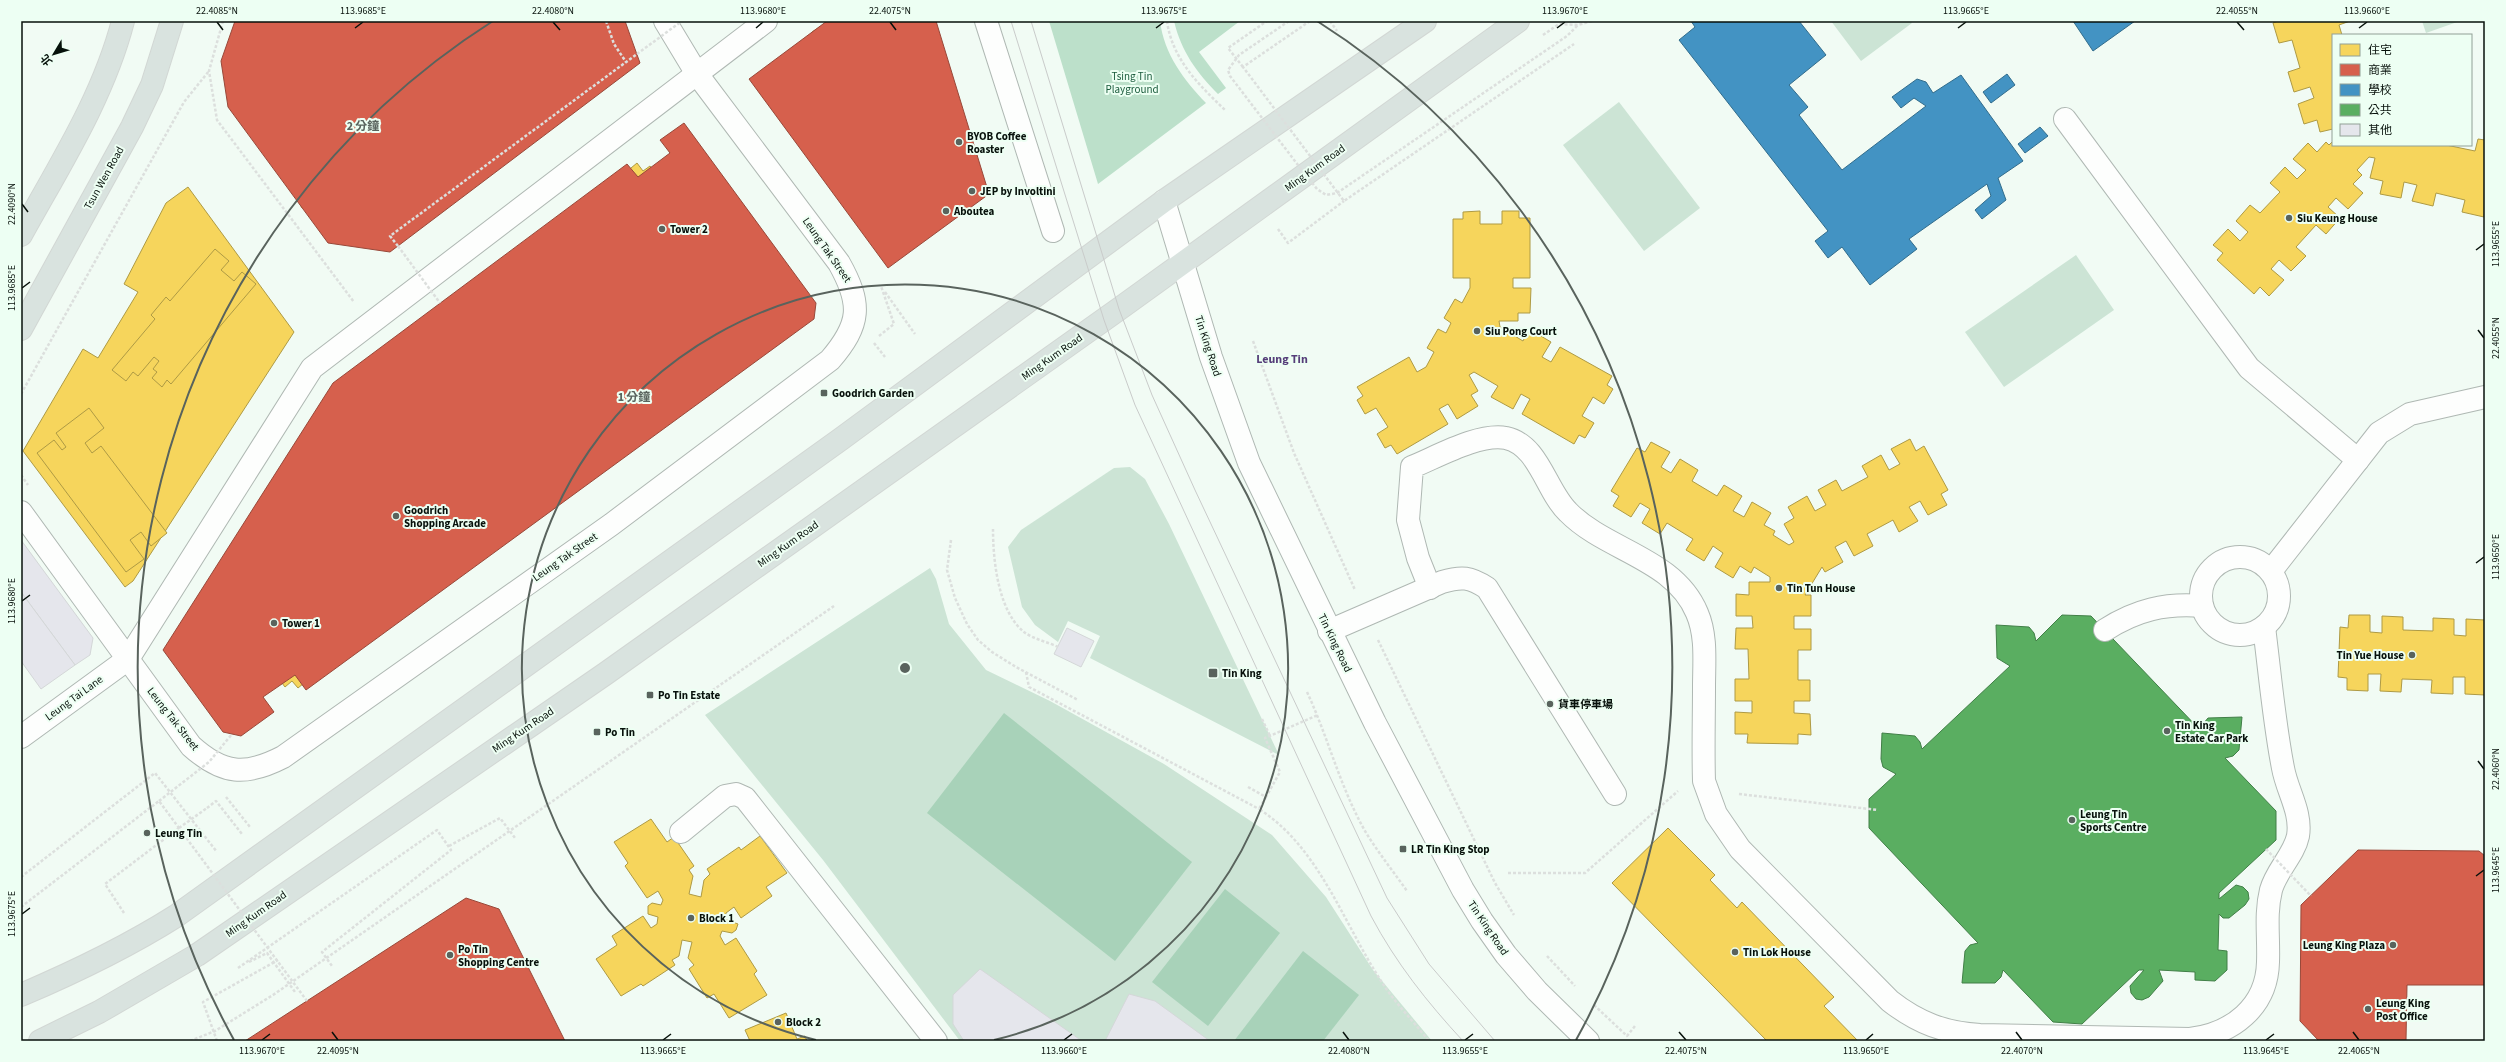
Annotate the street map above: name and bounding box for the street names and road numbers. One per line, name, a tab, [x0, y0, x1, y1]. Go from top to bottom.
street label: Ming Kum Road	[1282, 141, 1348, 195]
street label: Tsun Wen Road	[80, 144, 128, 212]
street label: Leung Tak Street	[799, 214, 855, 286]
street label: Tin King Road	[1191, 314, 1225, 378]
street label: Ming Kum Road	[1018, 330, 1086, 384]
street label: Ming Kum Road	[754, 517, 822, 571]
street label: Leung Tak Street	[529, 529, 601, 585]
street label: Tin King Road	[1314, 611, 1356, 675]
street label: Leung Tai Lane	[42, 672, 106, 724]
street label: Leung Tak Street	[144, 684, 203, 754]
street label: Ming Kum Road	[489, 704, 557, 756]
street label: Ming Kum Road	[222, 887, 290, 941]
street label: Tin King Road	[1464, 898, 1512, 958]

